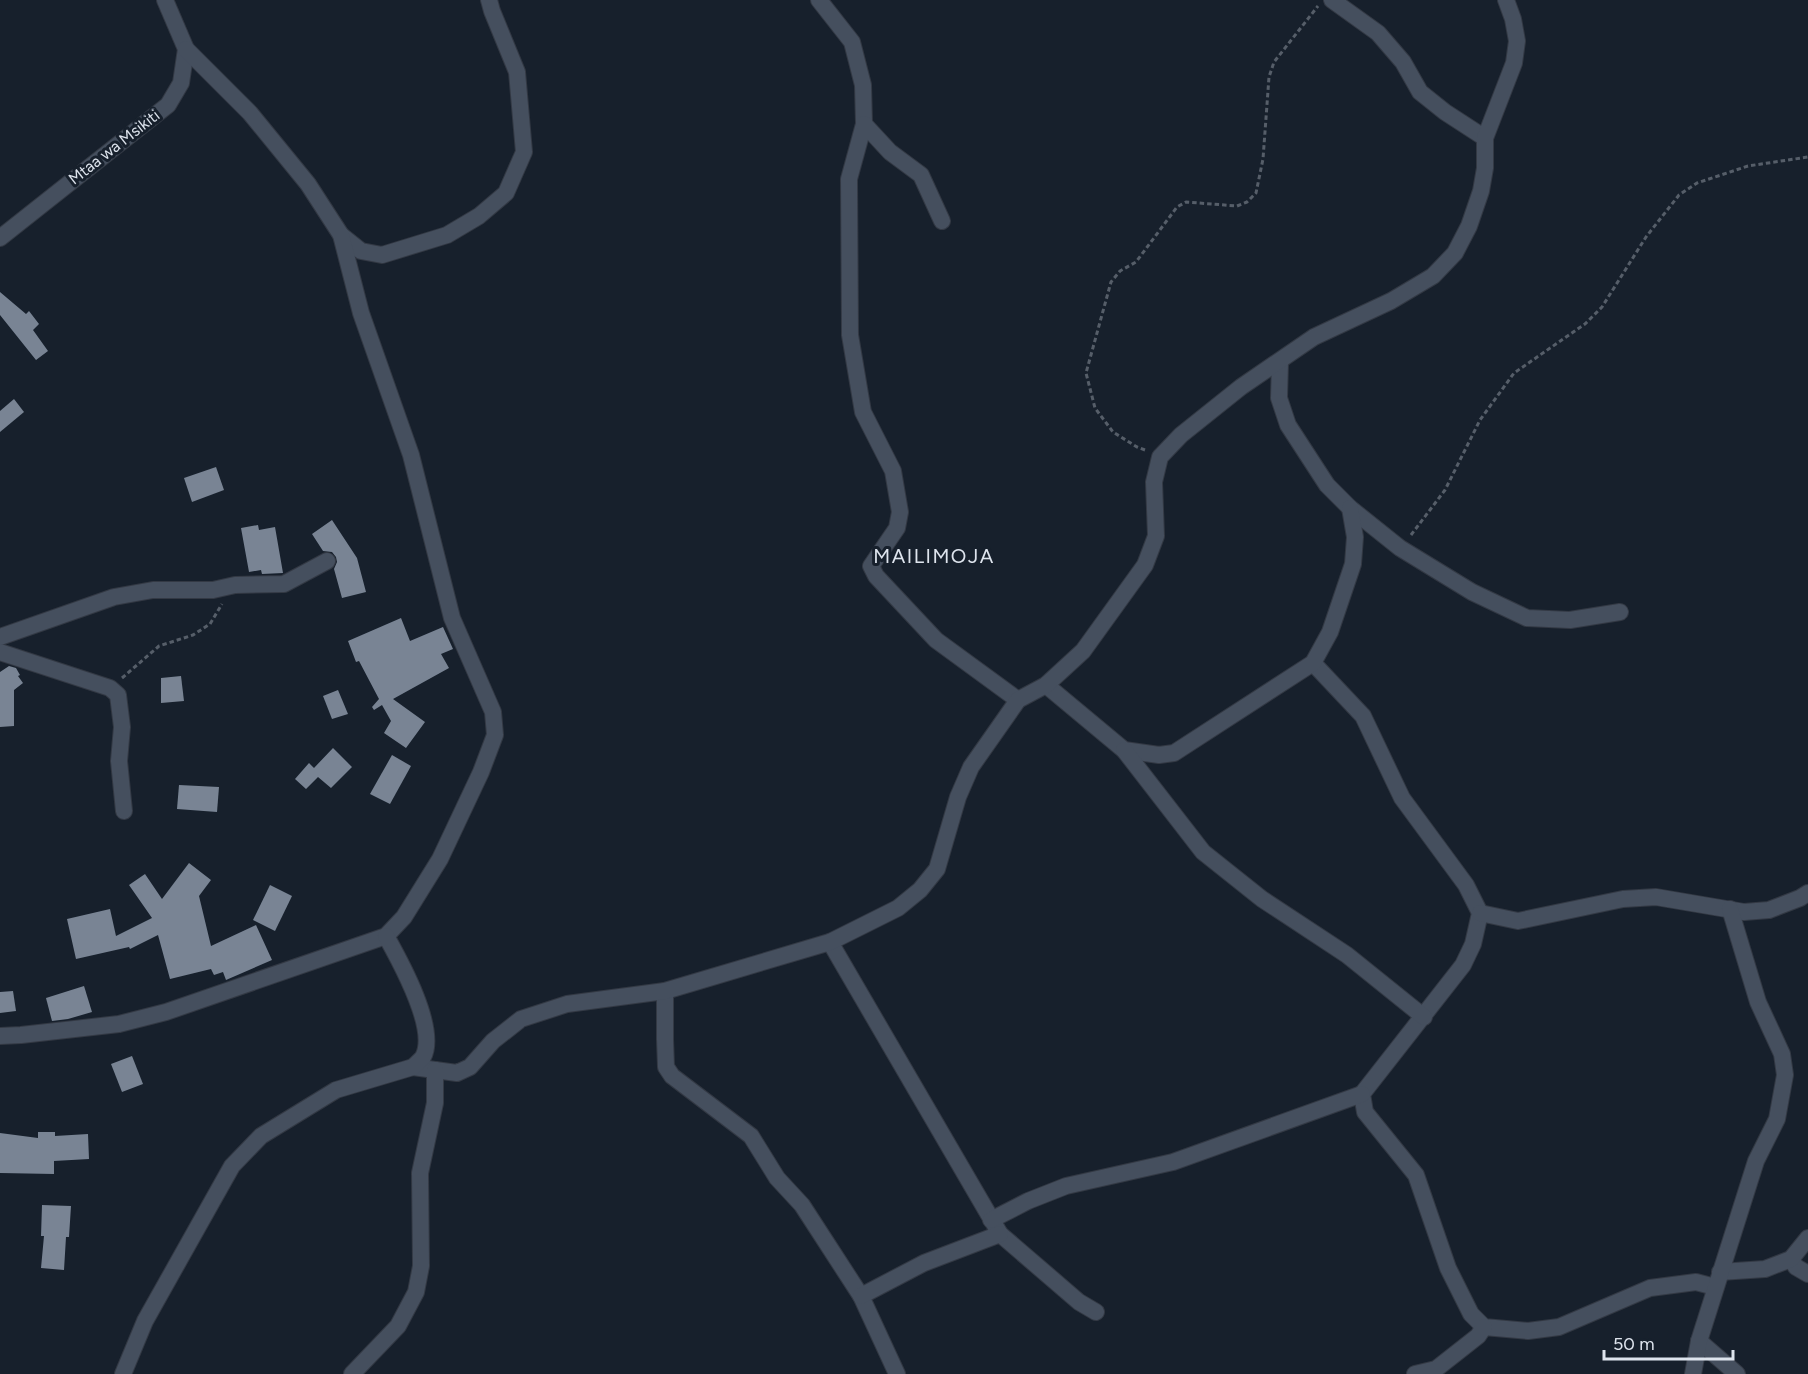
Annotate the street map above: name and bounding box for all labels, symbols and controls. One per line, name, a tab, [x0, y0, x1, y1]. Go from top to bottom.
street label: Mtaa wa Msikiti	[65, 106, 163, 188]
district label: MAILIMOJA	[873, 544, 995, 568]
scale bar	[1604, 1323, 1733, 1361]
text: 50 m	[1613, 1333, 1655, 1355]

